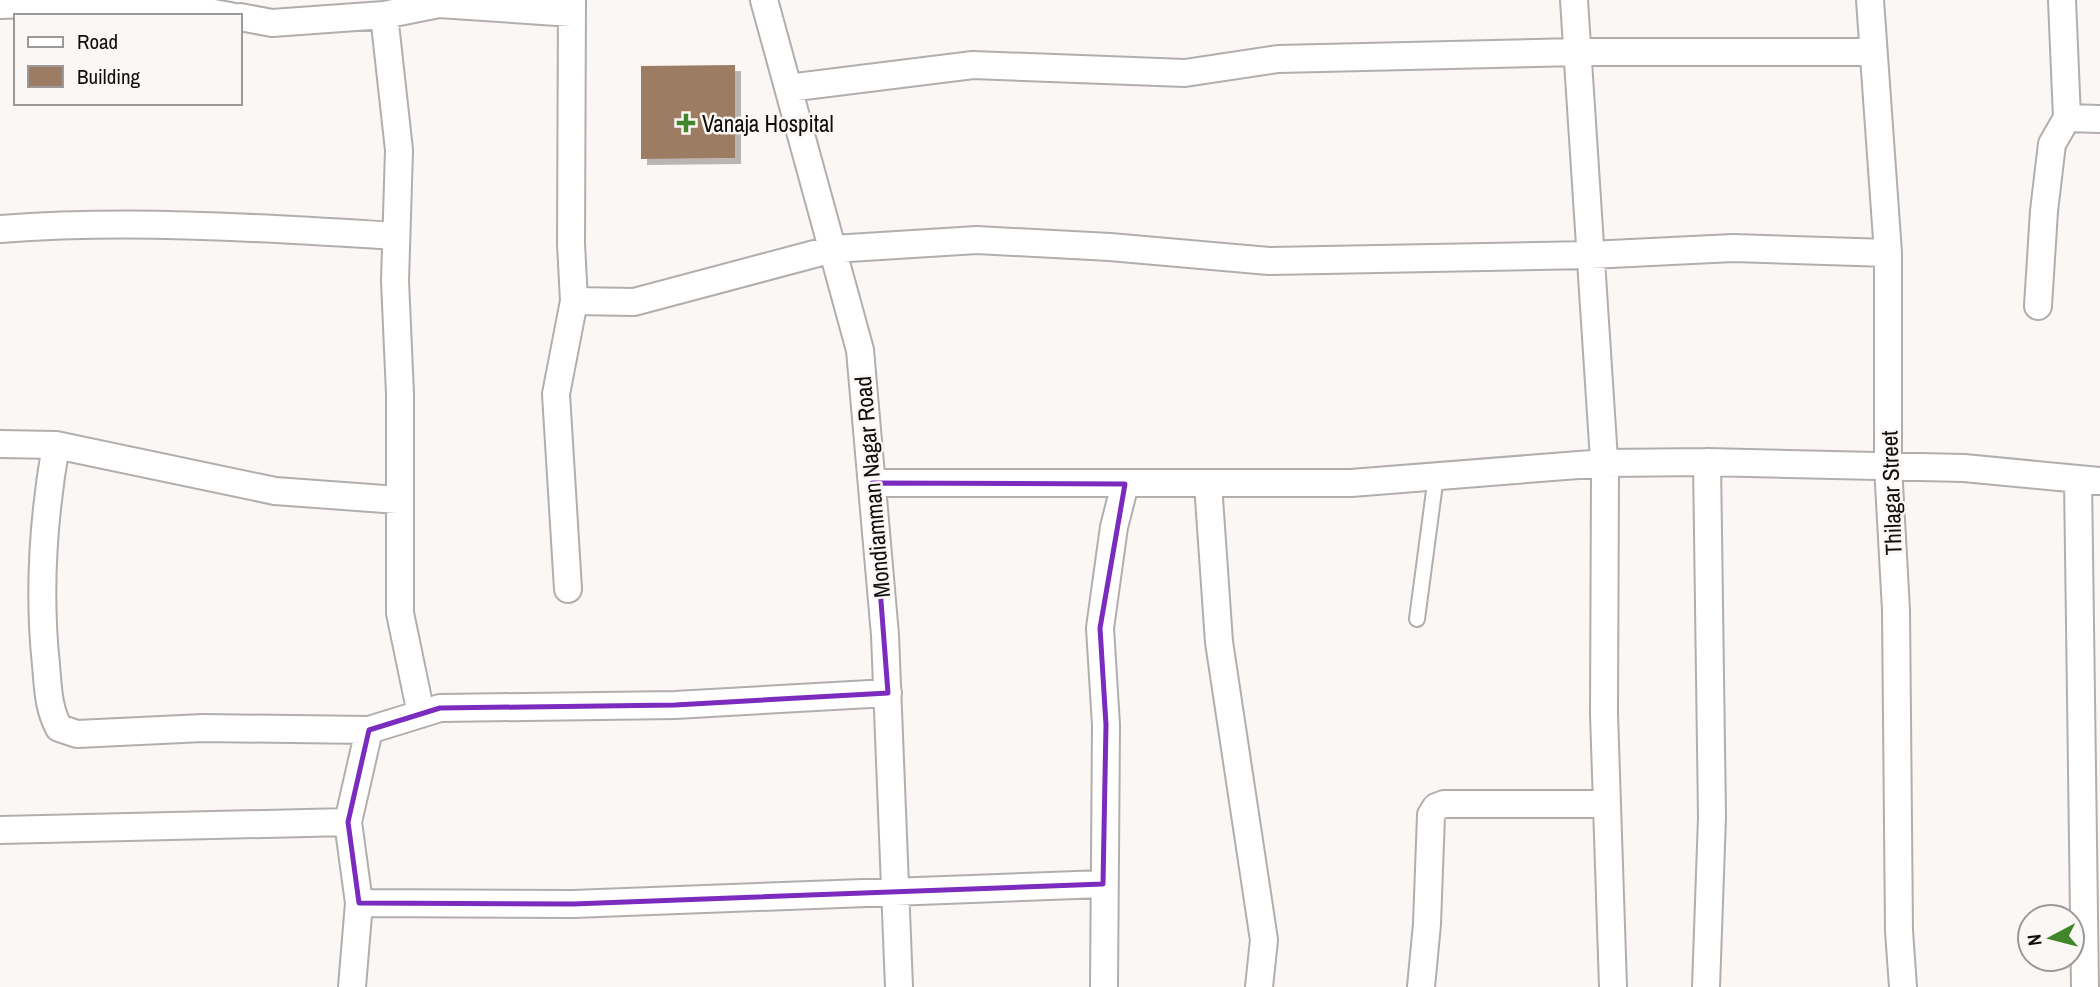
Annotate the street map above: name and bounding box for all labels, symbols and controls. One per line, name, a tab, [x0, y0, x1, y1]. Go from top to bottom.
legend	[14, 14, 242, 105]
text: Road	[77, 27, 118, 56]
text: Building	[77, 62, 141, 91]
place label: Vanaja Hospital	[702, 108, 834, 139]
marker: Vanaja Hospital	[676, 113, 696, 133]
street label: Mondiamman Nagar Road	[847, 375, 897, 599]
street label: Thilagar Street	[1873, 430, 1909, 556]
north arrow	[2016, 903, 2086, 973]
text: N	[2021, 933, 2048, 947]

